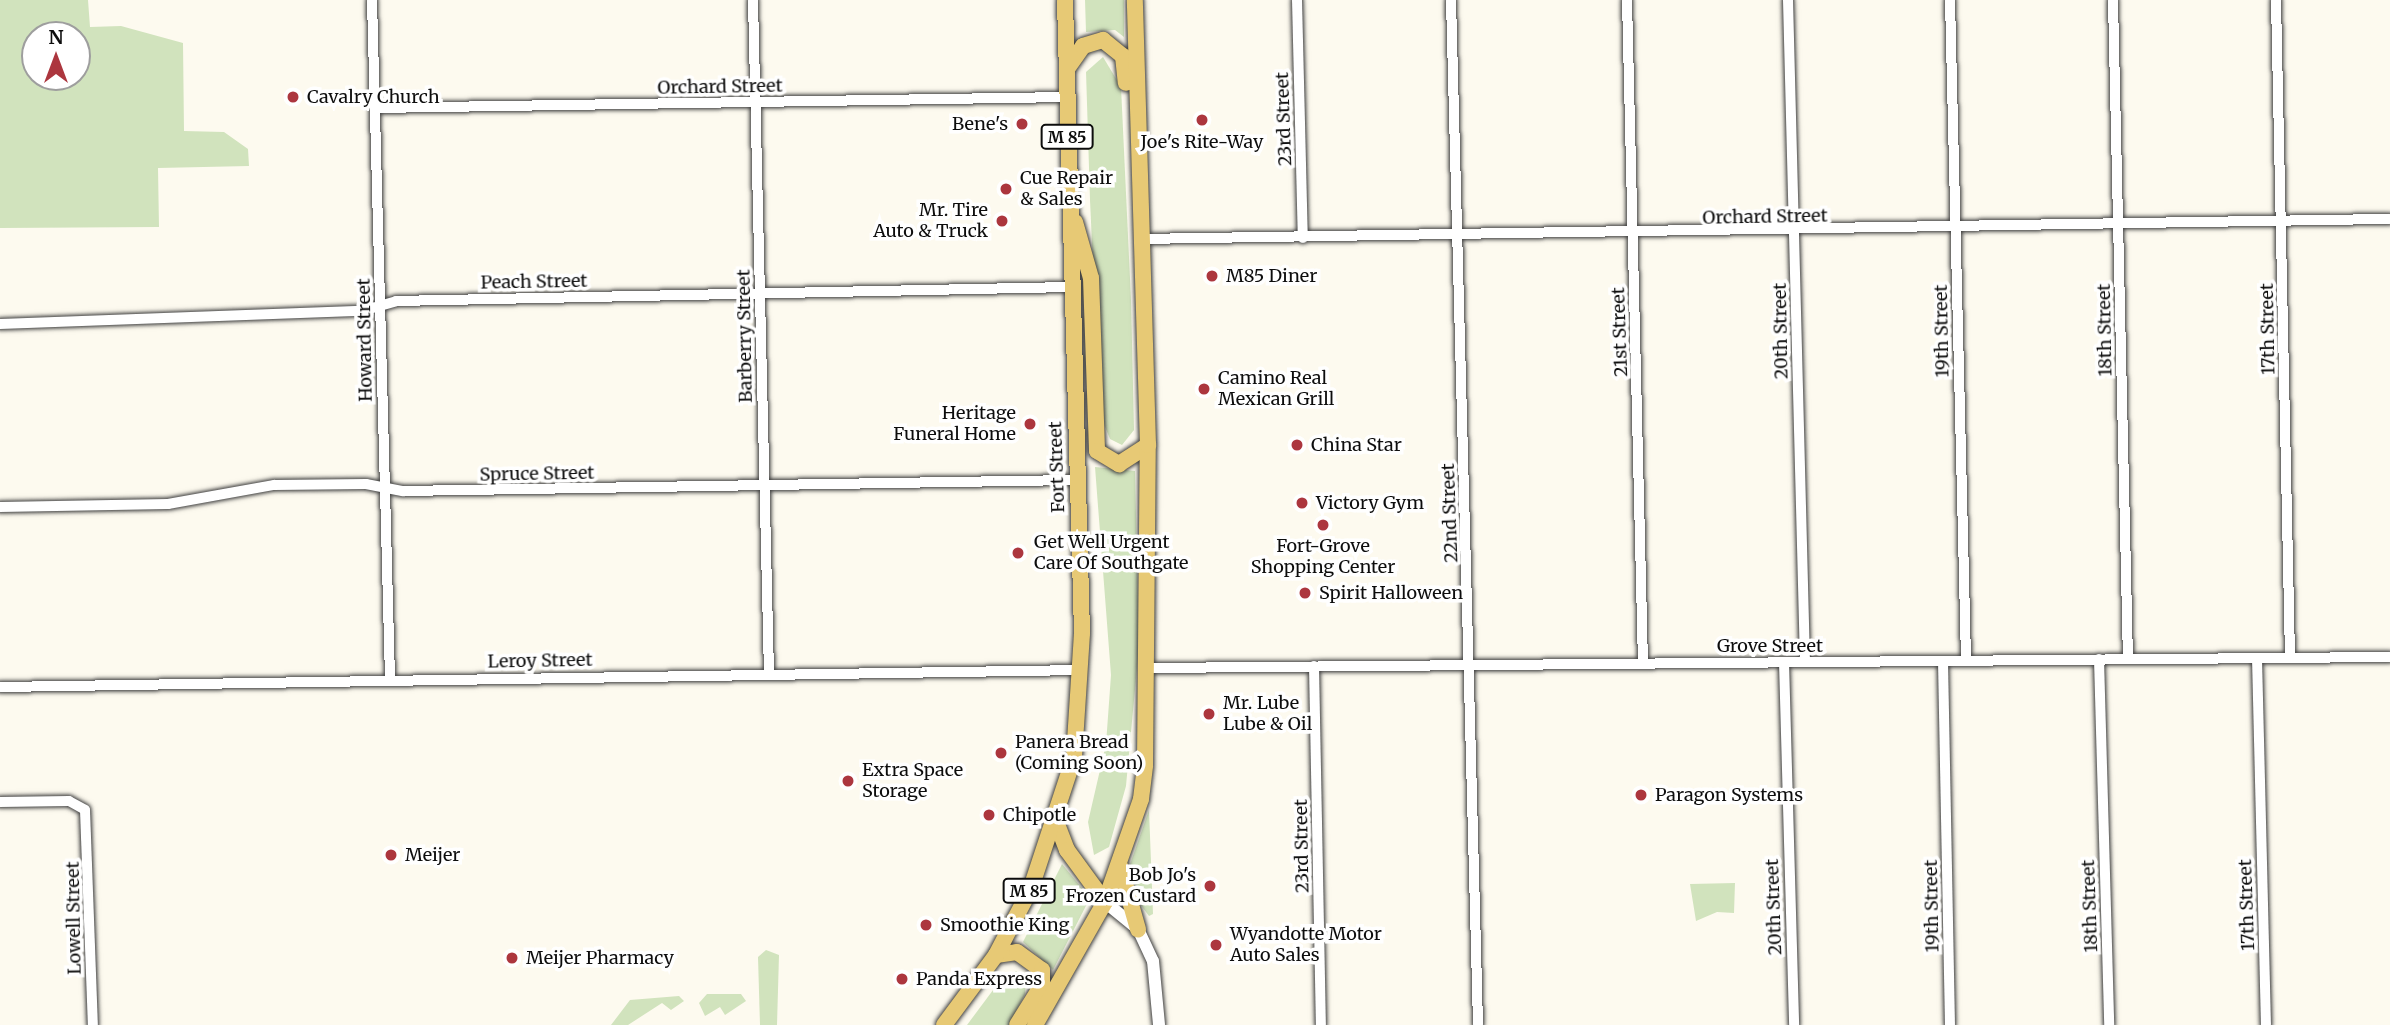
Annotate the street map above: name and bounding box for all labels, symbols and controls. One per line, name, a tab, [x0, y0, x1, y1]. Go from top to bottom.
north arrow	[21, 21, 91, 91]
text: N	[48, 25, 64, 49]
street label: 23rd Street	[1272, 72, 1296, 166]
street label: Orchard Street	[657, 75, 783, 99]
place label: Cavalry Church	[307, 86, 440, 108]
marker: Cavalry Church	[285, 89, 301, 105]
marker: Joe's Rite-Way	[1194, 112, 1210, 128]
place label: Bene's	[952, 113, 1008, 135]
marker: Bene's	[1014, 116, 1030, 132]
road number: M 85	[1039, 125, 1095, 150]
place label: Joe's Rite-Way	[1141, 131, 1263, 153]
place label: Cue Repair & Sales	[1020, 168, 1113, 210]
marker: Cue Repair & Sales	[998, 181, 1014, 197]
place label: Mr. Tire Auto & Truck	[873, 200, 988, 242]
street label: Orchard Street	[1702, 205, 1828, 229]
marker: Mr. Tire Auto & Truck	[994, 213, 1010, 229]
place label: M85 Diner	[1226, 265, 1317, 287]
marker: M85 Diner	[1204, 268, 1220, 284]
street label: Barberry Street	[733, 269, 757, 403]
street label: Peach Street	[480, 270, 588, 294]
street label: Howard Street	[353, 278, 377, 402]
street label: 20th Street	[1769, 283, 1793, 379]
street label: 18th Street	[2093, 283, 2117, 377]
street label: 17th Street	[2256, 283, 2280, 375]
street label: 19th Street	[1930, 284, 1954, 378]
street label: 21st Street	[1608, 287, 1632, 377]
place label: Camino Real Mexican Grill	[1218, 368, 1334, 410]
marker: Camino Real Mexican Grill	[1196, 381, 1212, 397]
place label: Heritage Funeral Home	[893, 403, 1016, 446]
marker: Heritage Funeral Home	[1022, 416, 1038, 432]
street label: Fort Street	[1045, 421, 1069, 513]
place label: China Star	[1311, 434, 1402, 456]
marker: China Star	[1289, 437, 1305, 453]
street label: Spruce Street	[479, 462, 595, 486]
street label: 22nd Street	[1437, 463, 1463, 563]
place label: Victory Gym	[1316, 492, 1424, 514]
marker: Victory Gym	[1294, 495, 1310, 511]
marker: Fort-Grove Shopping Center	[1315, 517, 1331, 533]
place label: Get Well Urgent Care Of Southgate	[1034, 532, 1188, 574]
place label: Fort-Grove Shopping Center	[1251, 536, 1395, 578]
marker: Get Well Urgent Care Of Southgate	[1008, 543, 1028, 563]
place label: Spirit Halloween	[1319, 582, 1463, 604]
marker: Spirit Halloween	[1297, 585, 1313, 601]
street label: Grove Street	[1717, 635, 1823, 657]
street label: Leroy Street	[487, 649, 593, 673]
place label: Mr. Lube Lube & Oil	[1223, 693, 1312, 736]
marker: Mr. Lube Lube & Oil	[1201, 706, 1217, 722]
place label: Panera Bread (Coming Soon)	[1015, 732, 1143, 774]
marker: Panera Bread (Coming Soon)	[993, 745, 1009, 761]
place label: Extra Space Storage	[862, 760, 963, 802]
marker: Extra Space Storage	[840, 773, 856, 789]
place label: Paragon Systems	[1655, 784, 1803, 806]
marker: Paragon Systems	[1633, 787, 1649, 803]
street label: 23rd Street	[1290, 799, 1314, 893]
place label: Chipotle	[1003, 804, 1076, 826]
marker: Chipotle	[981, 807, 997, 823]
place label: Meijer	[405, 844, 460, 866]
marker: Meijer	[383, 847, 399, 863]
street label: 20th Street	[1762, 858, 1786, 956]
street label: 19th Street	[1920, 859, 1944, 953]
street label: 18th Street	[2078, 859, 2102, 953]
street label: 17th Street	[2235, 859, 2259, 951]
street label: Lowell Street	[62, 861, 86, 975]
place label: Bob Jo's Frozen Custard	[1065, 865, 1196, 908]
road number: M 85	[1001, 878, 1057, 904]
marker: Bob Jo's Frozen Custard	[1202, 878, 1218, 894]
place label: Smoothie King	[940, 914, 1069, 936]
marker: Smoothie King	[918, 917, 934, 933]
place label: Wyandotte Motor Auto Sales	[1230, 924, 1382, 967]
marker: Wyandotte Motor Auto Sales	[1208, 937, 1224, 953]
place label: Meijer Pharmacy	[526, 947, 674, 969]
marker: Meijer Pharmacy	[504, 950, 520, 966]
place label: Panda Express	[916, 968, 1042, 990]
marker: Panda Express	[894, 971, 910, 987]

